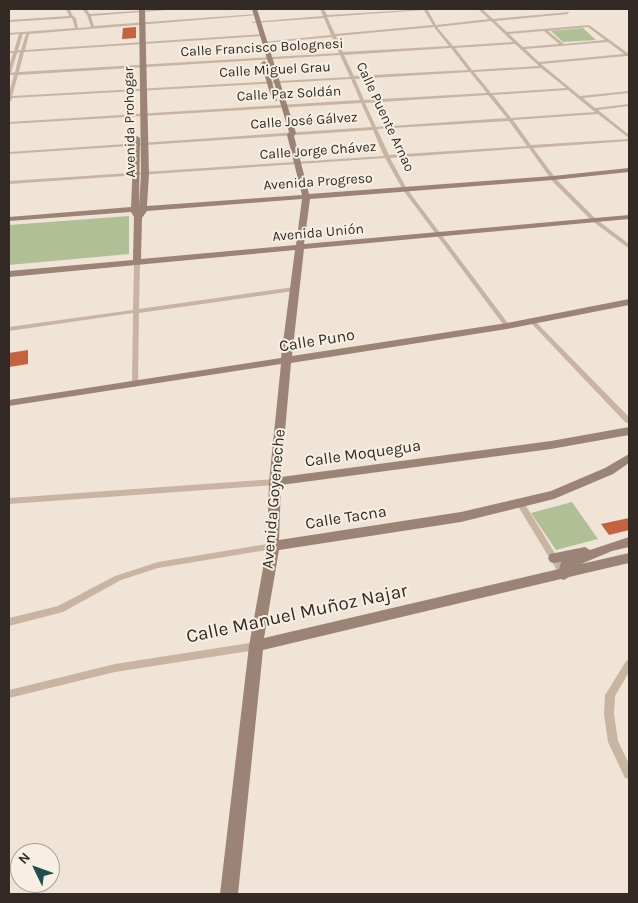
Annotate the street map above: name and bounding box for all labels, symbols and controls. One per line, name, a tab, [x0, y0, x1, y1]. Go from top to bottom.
street label: Calle Francisco Bolognesi	[180, 35, 344, 61]
street label: Calle Miguel Grau	[219, 59, 331, 81]
street label: Calle Puente Arnao	[352, 59, 418, 175]
street label: Avenida Prohogar	[121, 66, 139, 178]
street label: Calle Paz Soldán	[236, 83, 342, 105]
street label: Calle José Gálvez	[250, 109, 358, 133]
street label: Calle Jorge Chávez	[259, 139, 377, 163]
street label: Avenida Progreso	[263, 170, 373, 194]
street label: Avenida Unión	[272, 221, 364, 245]
street label: Calle Puno	[278, 326, 356, 356]
street label: Avenida Goyeneche	[258, 428, 290, 570]
street label: Calle Moquegua	[304, 436, 422, 472]
street label: Calle Tacna	[304, 502, 388, 534]
street label: Calle Manuel Muñoz Najar	[184, 579, 410, 649]
north arrow	[10, 843, 60, 893]
text: N	[15, 849, 34, 868]

